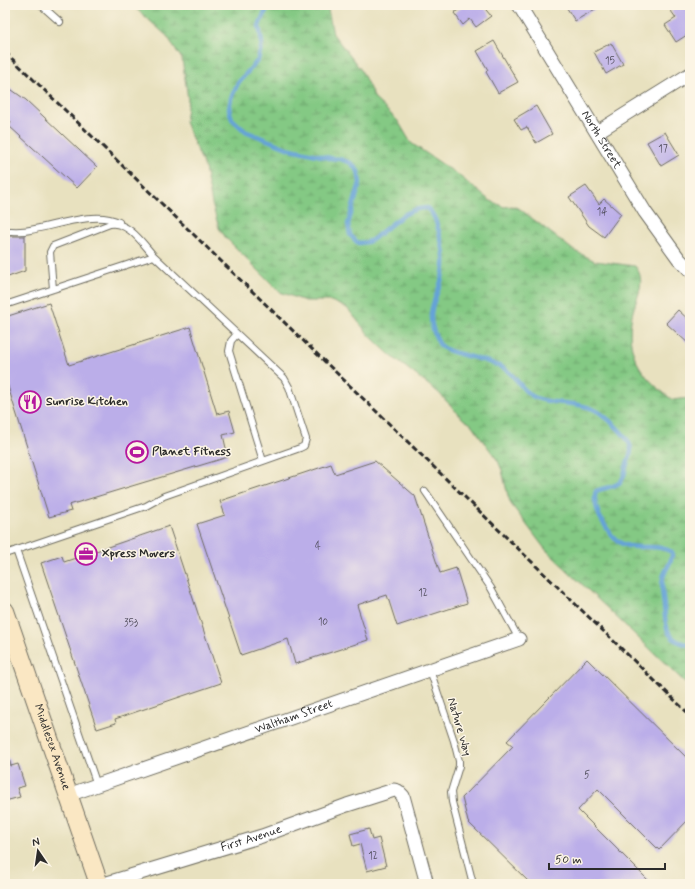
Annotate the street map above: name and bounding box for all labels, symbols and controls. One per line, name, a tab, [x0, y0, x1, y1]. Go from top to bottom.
house number: 15	[605, 55, 615, 68]
street label: North Street	[577, 108, 625, 172]
house number: 17	[658, 143, 668, 156]
house number: 14	[597, 206, 607, 219]
restaurant icon: Sunrise Kitchen	[17, 389, 43, 415]
place label: Sunrise Kitchen	[46, 394, 128, 410]
sports icon: Planet Fitness	[124, 439, 150, 465]
place label: Planet Fitness	[152, 444, 231, 460]
house number: 4	[315, 540, 321, 553]
office icon: Xpress Movers	[73, 541, 99, 567]
place label: Xpress Movers	[102, 546, 176, 562]
house number: 12	[418, 587, 428, 600]
house number: 10	[318, 616, 328, 629]
house number: 353	[124, 617, 138, 630]
street label: Waltham Street	[253, 696, 335, 738]
street label: Nature Way	[443, 696, 475, 758]
street label: Middlesex Avenue	[30, 702, 74, 793]
house number: 5	[584, 769, 590, 782]
street label: First Avenue	[219, 821, 284, 856]
north arrow	[18, 831, 58, 871]
text: N	[31, 835, 41, 850]
scale bar	[549, 845, 665, 871]
house number: 12	[368, 850, 378, 863]
text: 50 m	[555, 852, 582, 868]

